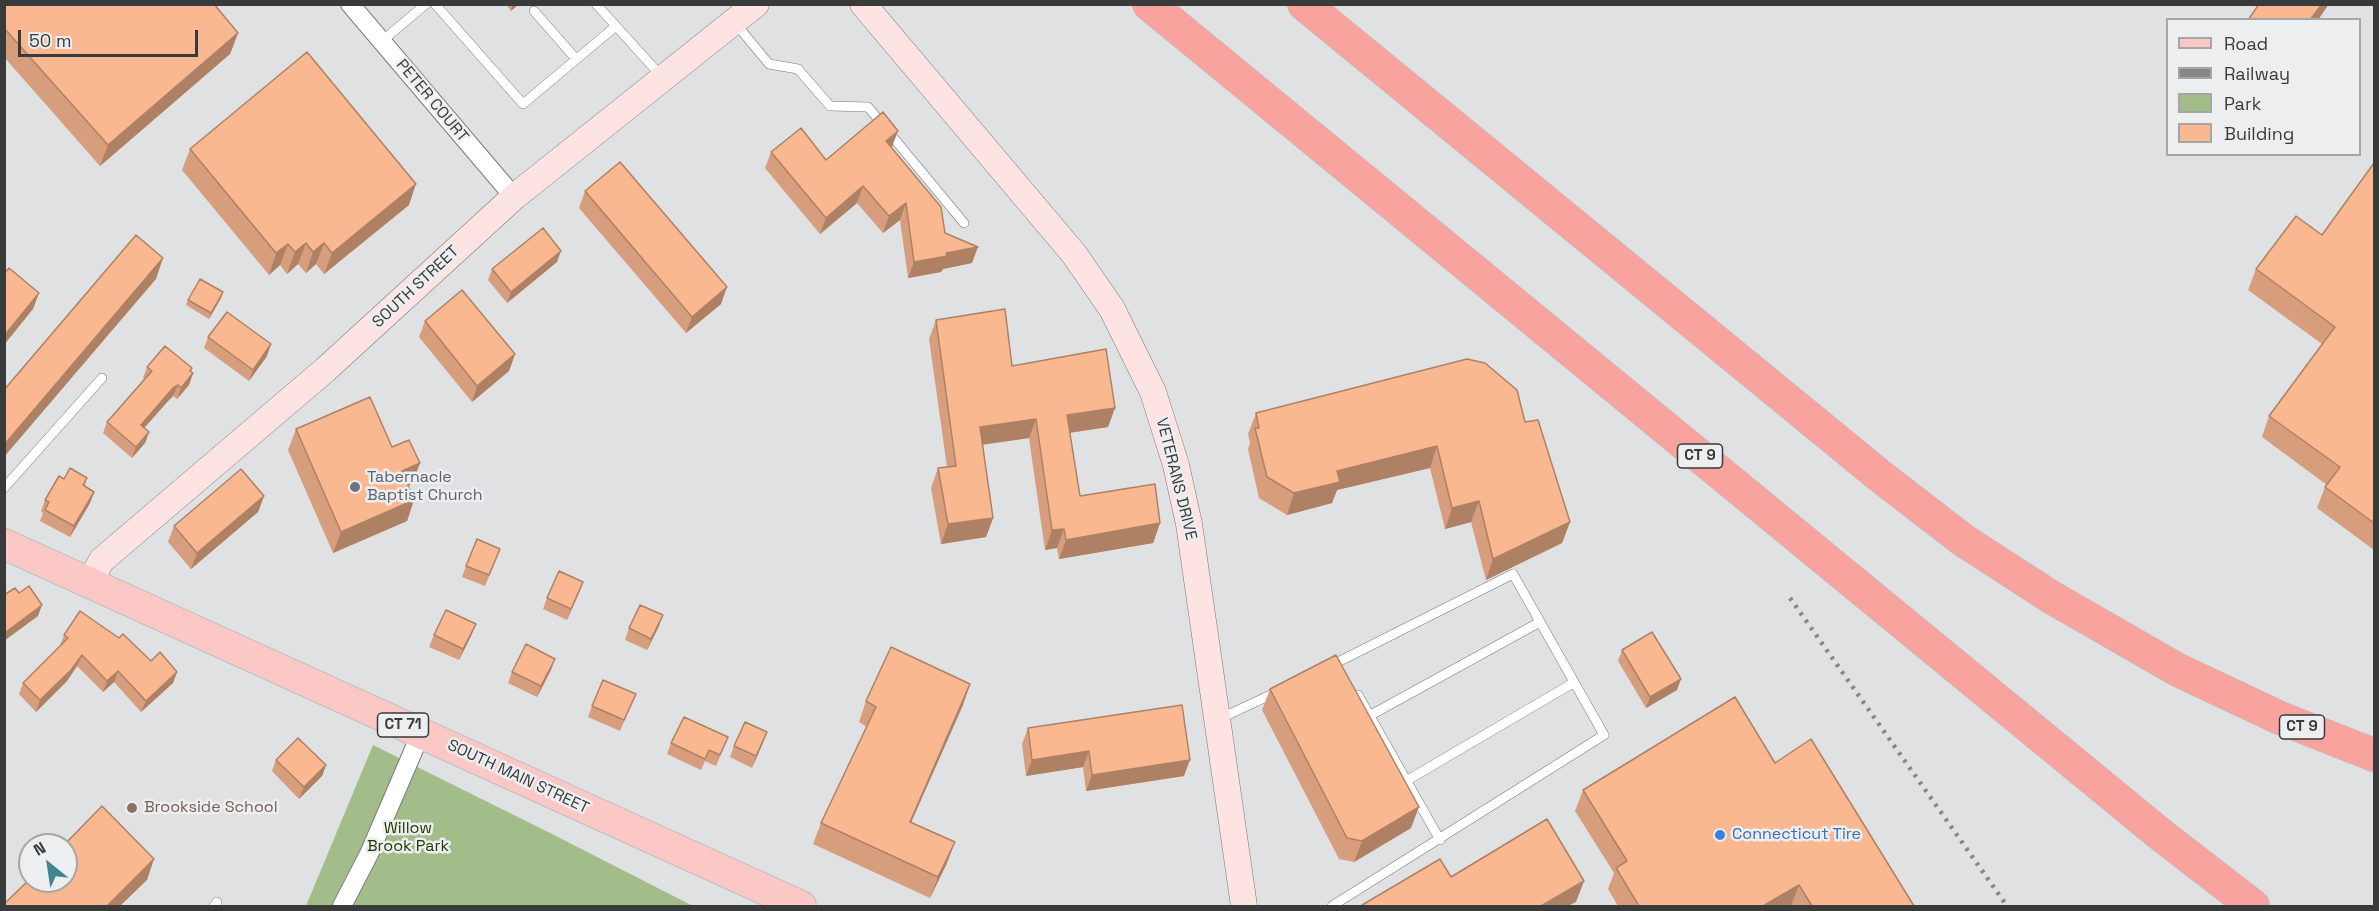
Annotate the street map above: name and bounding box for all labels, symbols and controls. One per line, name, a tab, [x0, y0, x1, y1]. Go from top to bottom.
scale bar	[21, 18, 201, 56]
legend	[2166, 18, 2361, 156]
text: 50 m	[29, 29, 71, 52]
text: Road	[2224, 32, 2268, 55]
street label: PETER COURT	[392, 56, 472, 146]
text: Railway	[2224, 62, 2290, 85]
text: Park	[2224, 92, 2261, 115]
text: Building	[2224, 122, 2294, 145]
street label: SOUTH STREET	[369, 242, 463, 332]
street label: VETERANS DRIVE	[1151, 416, 1201, 542]
road number: CT 9	[1678, 444, 1722, 468]
place label: Tabernacle Baptist Church	[367, 468, 483, 506]
marker: Tabernacle Baptist Church	[348, 480, 362, 494]
road number: CT 71	[378, 713, 428, 737]
road number: CT 9	[2280, 715, 2324, 739]
street label: SOUTH MAIN STREET	[444, 736, 592, 818]
place label: Brookside School	[144, 798, 278, 818]
marker: Brookside School	[125, 801, 139, 815]
park label: Willow Brook Park	[367, 819, 449, 857]
place label: Connecticut Tire	[1732, 825, 1861, 845]
marker: Connecticut Tire	[1713, 828, 1727, 842]
north arrow	[18, 833, 78, 893]
text: N	[30, 837, 50, 860]

